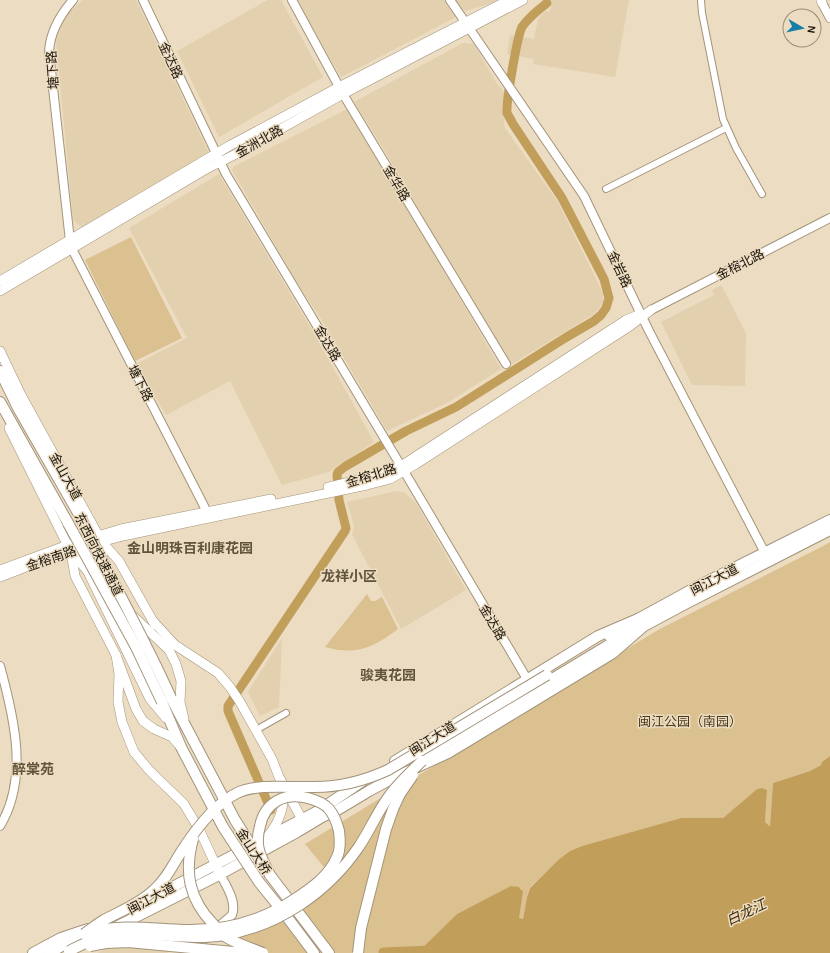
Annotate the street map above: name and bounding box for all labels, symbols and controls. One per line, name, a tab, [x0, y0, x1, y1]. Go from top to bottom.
north arrow	[782, 8, 822, 48]
text: N	[804, 25, 818, 34]
street label: 金达路	[156, 39, 186, 81]
street label: 塘下路	[44, 50, 61, 90]
street label: 金洲北路	[233, 122, 286, 161]
street label: 金华路	[380, 163, 413, 204]
street label: 金榕北路	[714, 246, 767, 283]
street label: 金岩路	[605, 248, 635, 290]
street label: 金达路	[311, 323, 344, 364]
street label: 塘下路	[125, 362, 156, 404]
street label: 金山大道	[46, 450, 85, 503]
street label: 金榕北路	[344, 461, 398, 490]
street label: 东西向快速通道	[71, 510, 126, 598]
district label: 金山明珠百利康花园	[127, 540, 253, 557]
street label: 金榕南路	[24, 543, 78, 574]
street label: 闽江大道	[688, 561, 741, 598]
district label: 龙祥小区	[321, 568, 377, 585]
street label: 金达路	[476, 602, 509, 643]
district label: 骏夷花园	[360, 667, 416, 684]
park label: 闽江公园（南园）	[638, 714, 742, 729]
street label: 闽江大道	[406, 718, 458, 759]
district label: 醉棠苑	[12, 761, 54, 778]
street label: 金山大桥	[233, 825, 274, 877]
street label: 闽江大道	[125, 880, 178, 917]
water label: 白龙江	[724, 895, 771, 929]

